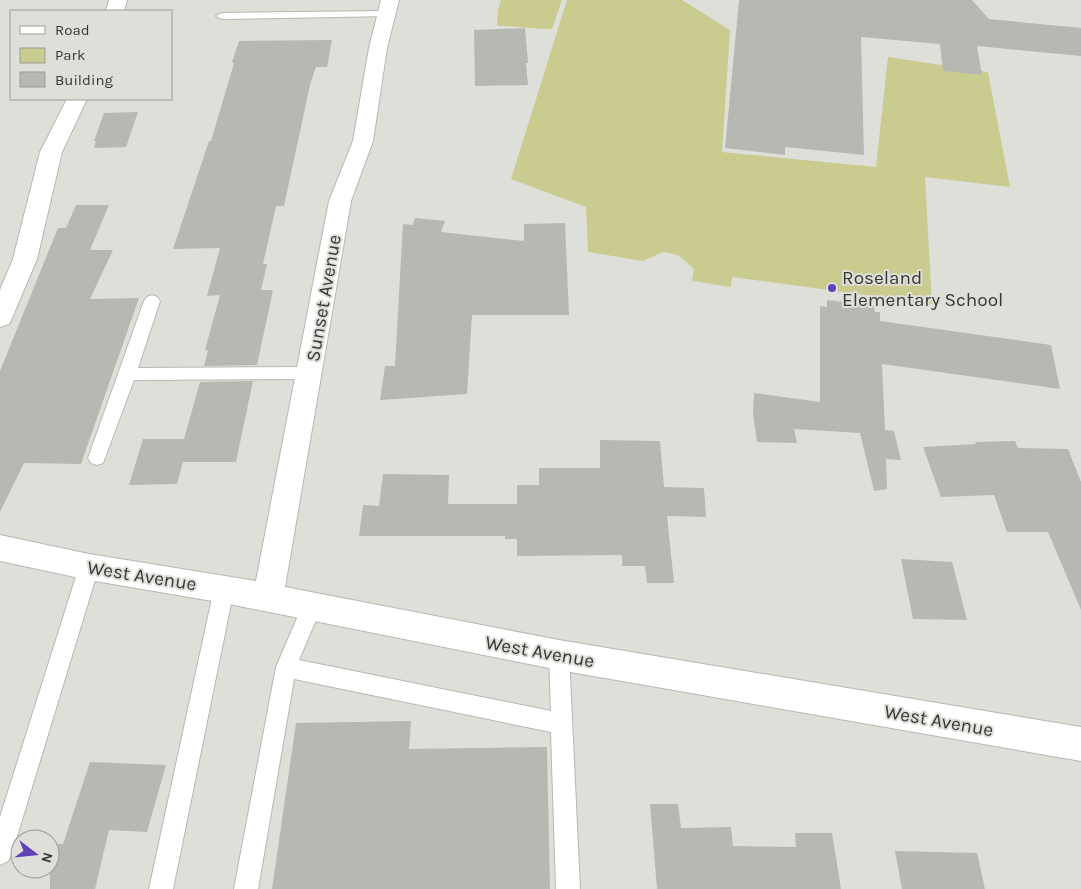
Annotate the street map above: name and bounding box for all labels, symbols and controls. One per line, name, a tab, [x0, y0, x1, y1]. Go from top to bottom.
legend	[10, 10, 172, 100]
text: Road	[55, 21, 90, 39]
text: Park	[55, 46, 85, 64]
text: Building	[55, 71, 113, 89]
street label: Sunset Avenue	[302, 233, 346, 363]
place label: Roseland Elementary School	[842, 267, 1003, 311]
marker: Roseland Elementary School	[826, 282, 838, 294]
street label: West Avenue	[86, 556, 198, 595]
street label: West Avenue	[484, 632, 596, 672]
street label: West Avenue	[883, 701, 995, 741]
north arrow	[10, 829, 60, 879]
text: N	[37, 850, 57, 865]

